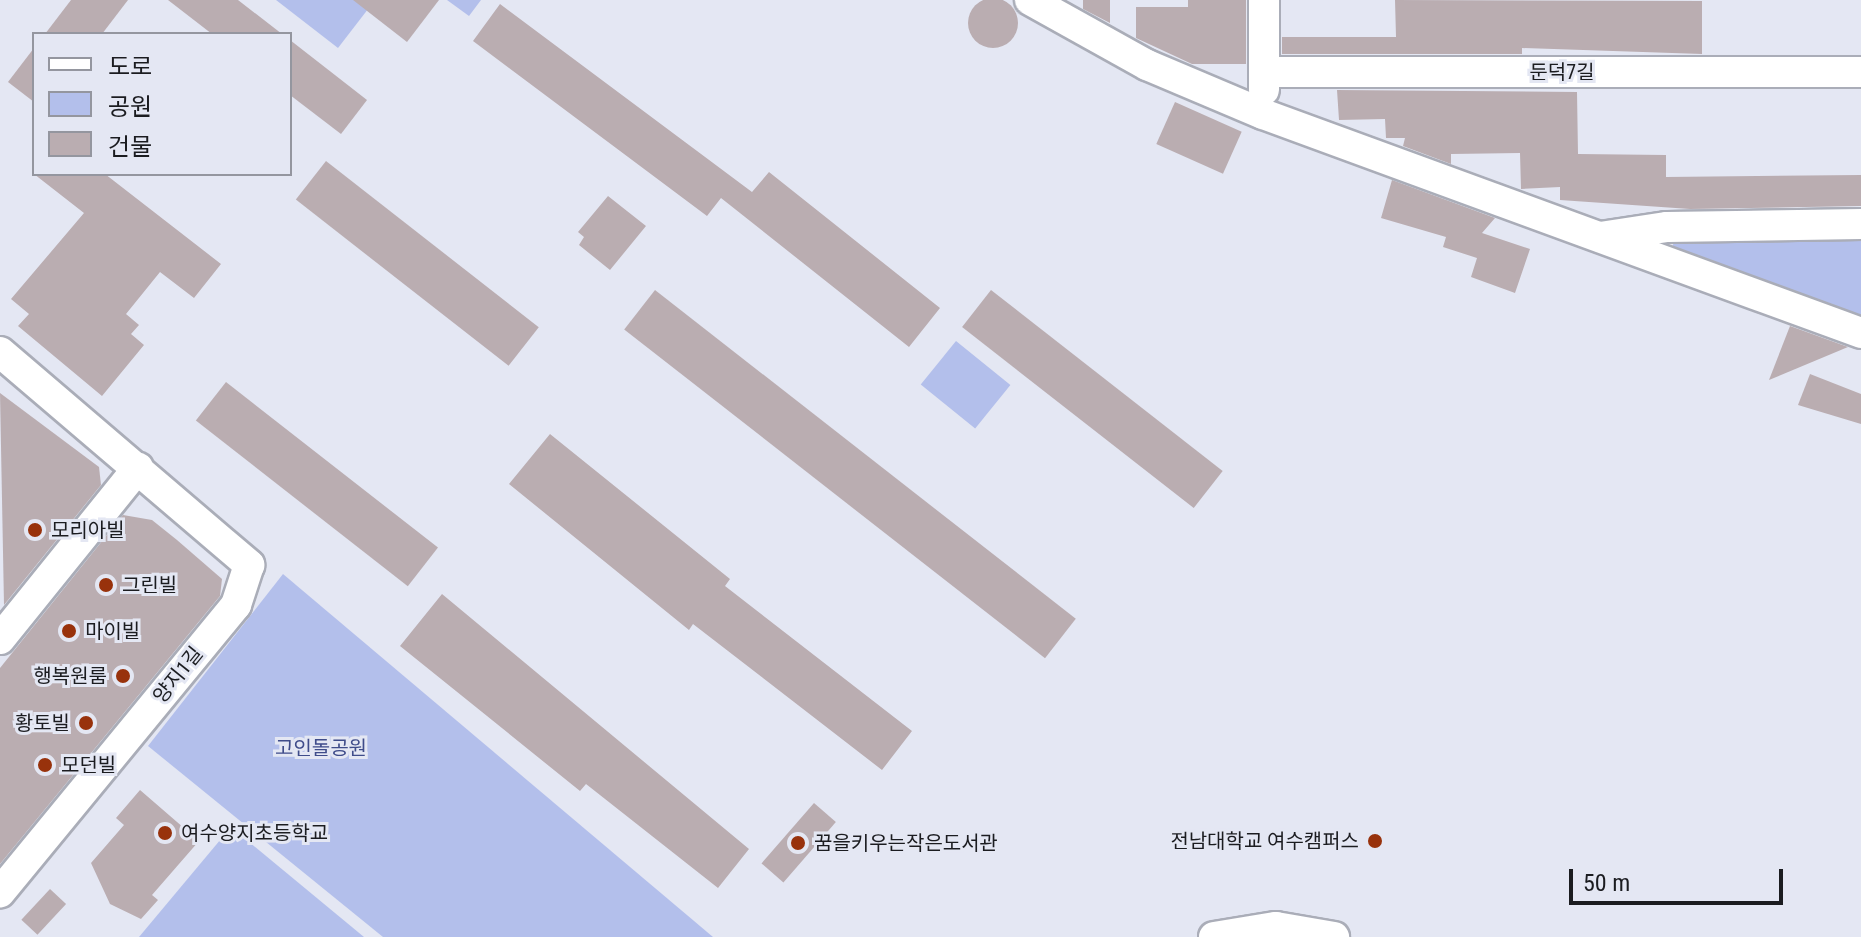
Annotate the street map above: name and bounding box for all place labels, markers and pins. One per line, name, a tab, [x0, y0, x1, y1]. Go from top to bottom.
place label: 모리아빌	[51, 518, 125, 542]
marker: 모리아빌	[26, 521, 44, 539]
place label: 그린빌	[122, 573, 177, 597]
marker: 그린빌	[97, 576, 115, 594]
place label: 마이빌	[85, 619, 140, 643]
marker: 마이빌	[60, 622, 78, 640]
place label: 행복원룸	[33, 664, 107, 688]
marker: 행복원룸	[114, 667, 132, 685]
place label: 황토빌	[15, 711, 70, 735]
marker: 황토빌	[77, 714, 95, 732]
place label: 모던빌	[61, 753, 116, 777]
marker: 모던빌	[36, 756, 54, 774]
place label: 여수양지초등학교	[181, 821, 328, 845]
marker: 여수양지초등학교	[156, 824, 174, 842]
place label: 전남대학교 여수캠퍼스	[1170, 829, 1359, 853]
place label: 꿈을키우는작은도서관	[814, 831, 998, 855]
marker: 전남대학교 여수캠퍼스	[1366, 832, 1384, 850]
marker: 꿈을키우는작은도서관	[789, 834, 807, 852]

